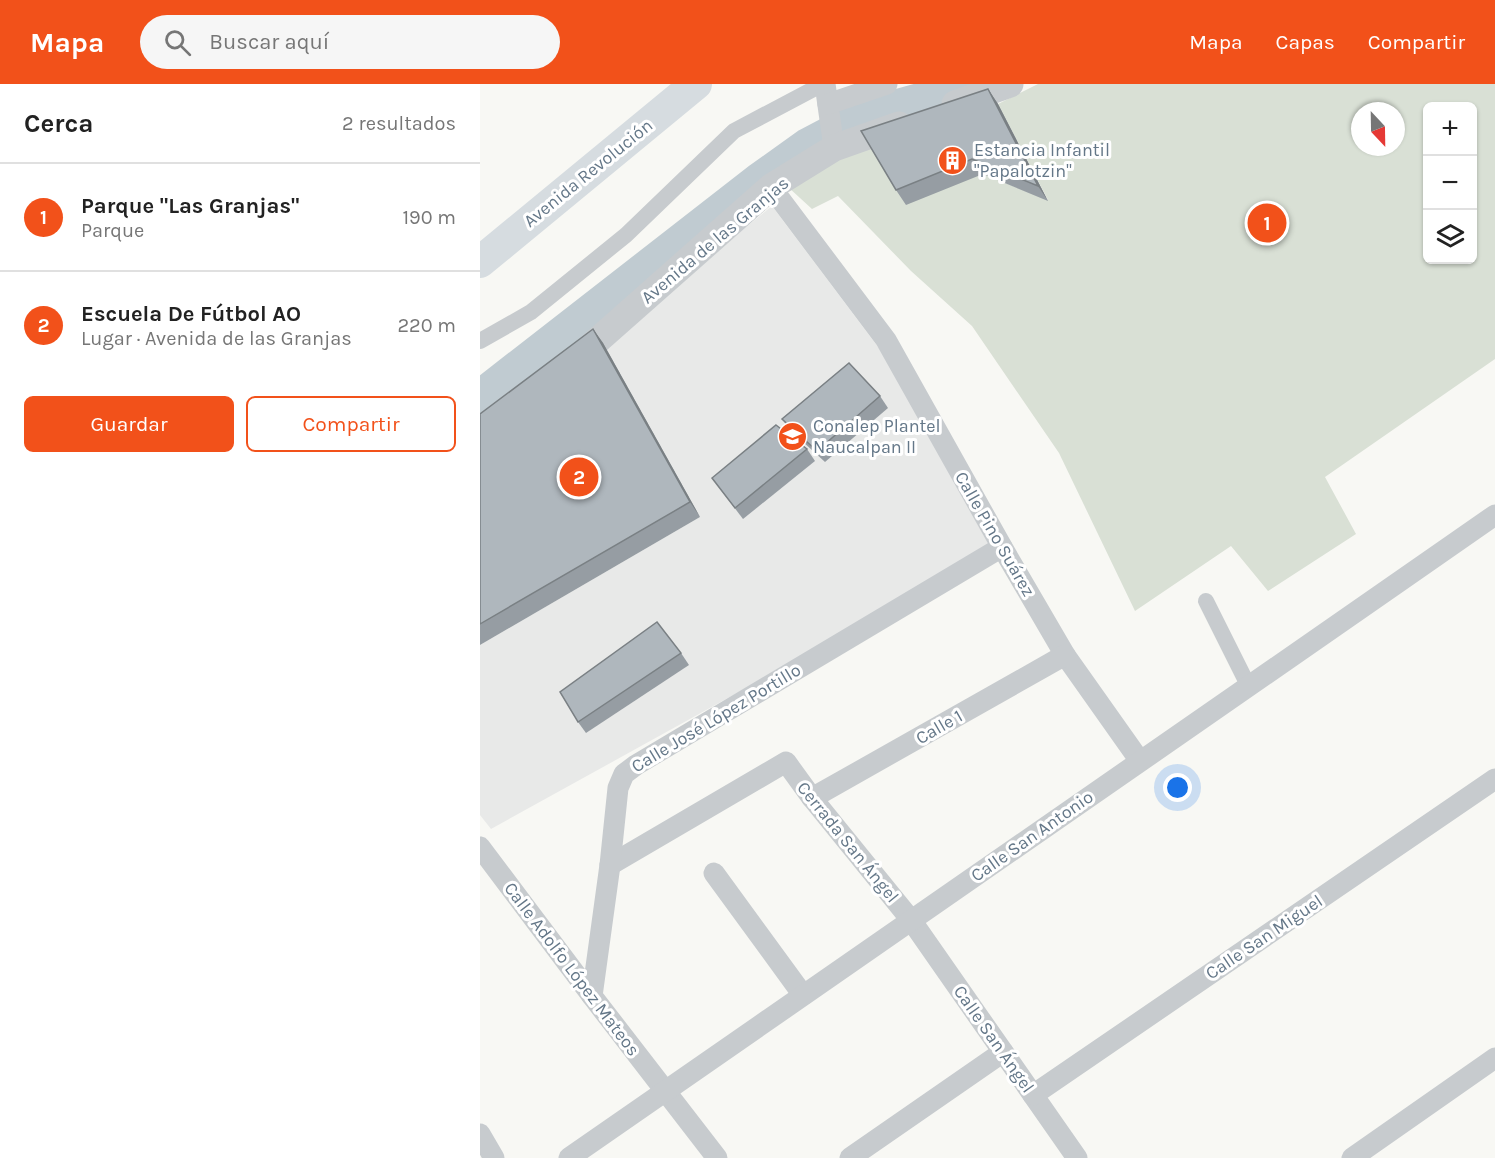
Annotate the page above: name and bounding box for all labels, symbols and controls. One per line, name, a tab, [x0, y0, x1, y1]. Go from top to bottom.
search box	[140, 15, 560, 69]
text: Mapa	[30, 26, 104, 59]
icon: search	[161, 26, 194, 59]
text: Buscar aquí	[209, 29, 329, 55]
text: Mapa	[1189, 30, 1243, 54]
text: Capas	[1276, 30, 1335, 54]
text: Compartir	[1368, 30, 1465, 54]
north arrow	[1351, 102, 1405, 156]
map controls	[1423, 102, 1477, 264]
button: +	[1423, 102, 1477, 156]
text: Cerca	[24, 108, 93, 139]
text: 2 resultados	[342, 112, 456, 135]
street label: Avenida Revolución	[519, 114, 657, 232]
place label: Estancia Infantil "Papalotzin"	[974, 139, 1110, 182]
building icon: Estancia Infantil "Papalotzin"	[937, 144, 969, 176]
button: −	[1423, 156, 1477, 210]
street label: Avenida de las Granjas	[637, 172, 793, 308]
text: Parque "Las Granjas"	[81, 193, 299, 219]
pin: 1	[1248, 200, 1286, 246]
text: 1	[40, 206, 47, 229]
text: 190 m	[402, 206, 456, 229]
button: layers	[1423, 210, 1477, 264]
text: Parque	[81, 219, 144, 242]
text: Escuela De Fútbol AO	[81, 301, 301, 327]
text: 2	[37, 314, 50, 337]
text: 220 m	[397, 314, 456, 337]
text: Lugar · Avenida de las Granjas	[81, 327, 352, 350]
button: Guardar	[24, 396, 234, 452]
button: Compartir	[246, 396, 456, 452]
place label: Conalep Plantel Naucalpan II	[813, 415, 941, 458]
school or university icon: Conalep Plantel Naucalpan II	[776, 420, 808, 452]
pin: 2	[560, 454, 598, 500]
street label: Calle Pino Suárez	[950, 468, 1040, 600]
street label: Calle José López Portillo	[627, 659, 805, 777]
street label: Calle 1	[912, 705, 966, 749]
your location	[1163, 773, 1192, 802]
street label: Cerrada San Ángel	[792, 776, 904, 907]
street label: Calle San Antonio	[967, 786, 1097, 886]
street label: Calle Adolfo López Mateos	[499, 878, 645, 1060]
street label: Calle San Miguel	[1201, 890, 1327, 984]
street label: Calle San Ángel	[949, 980, 1040, 1097]

